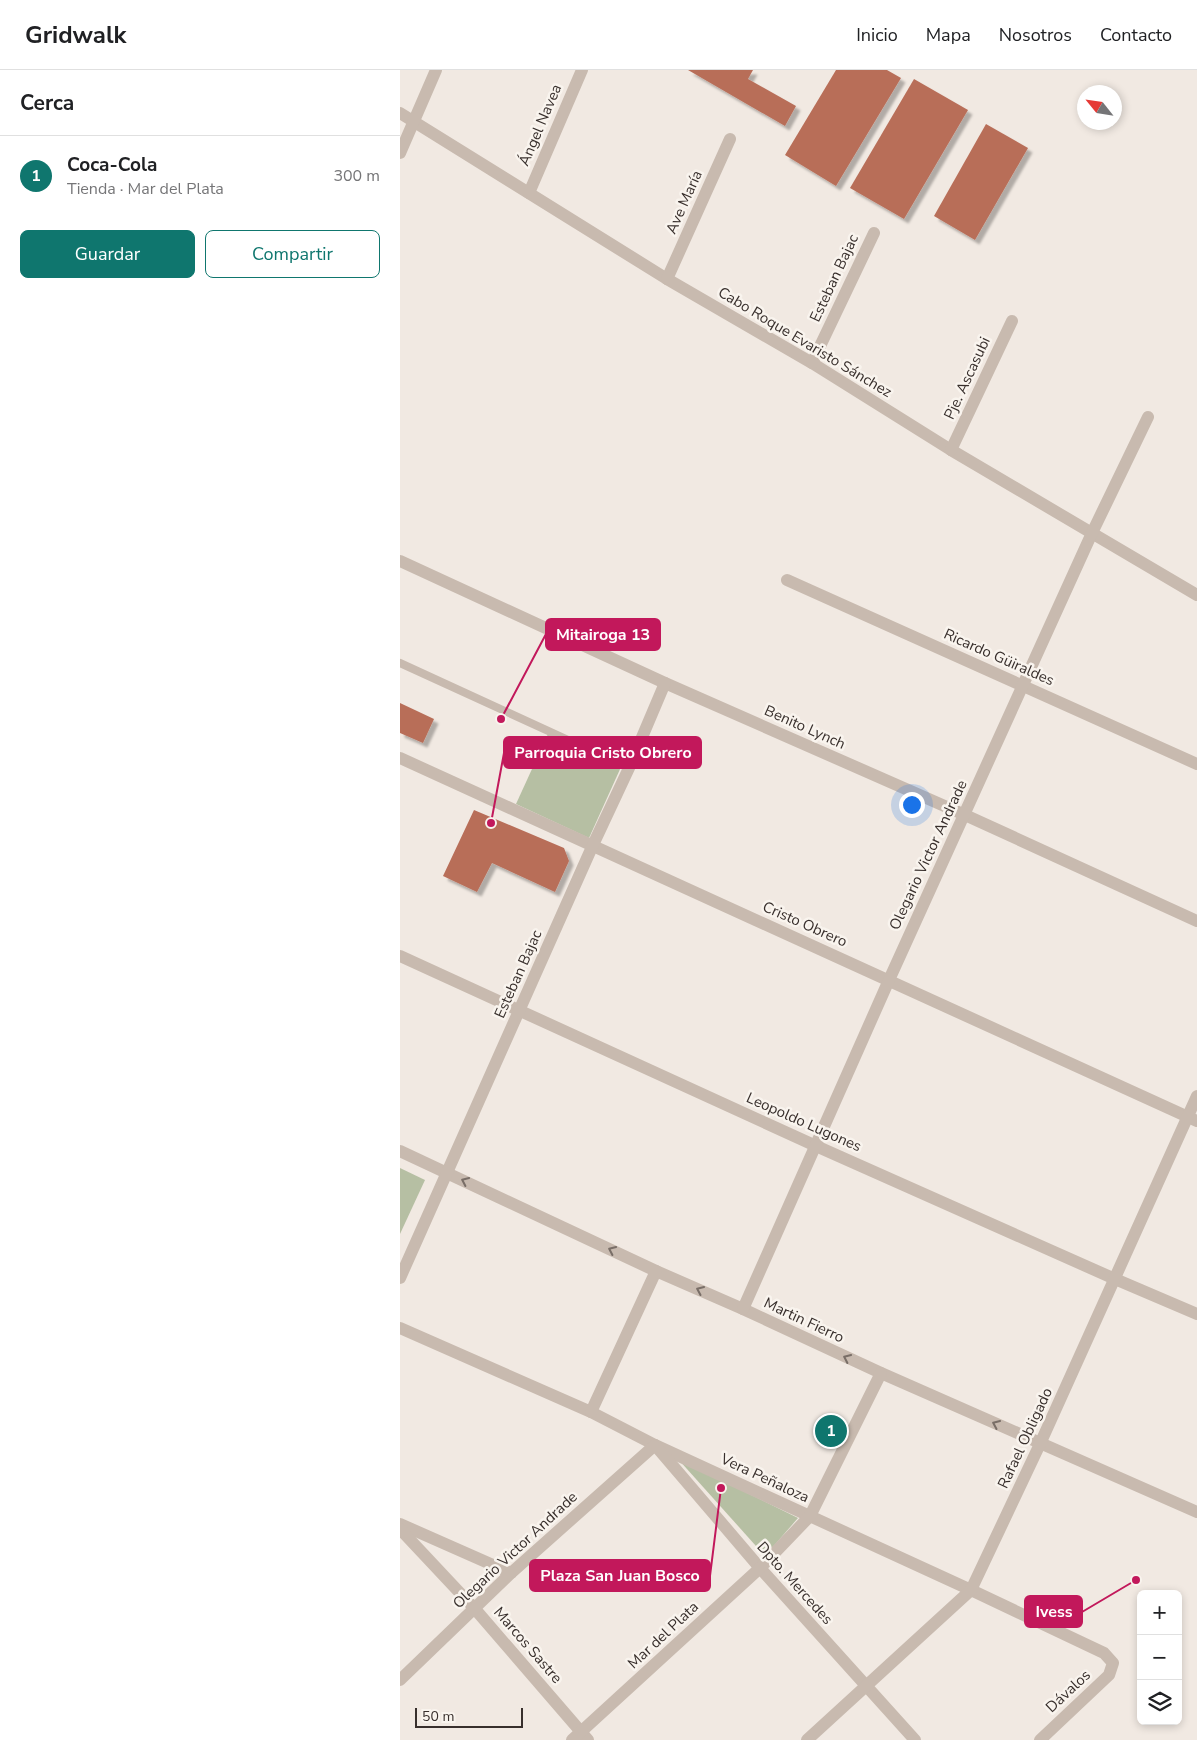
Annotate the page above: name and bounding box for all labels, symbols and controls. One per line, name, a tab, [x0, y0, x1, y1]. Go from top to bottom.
text: Gridwalk	[25, 19, 126, 51]
text: Inicio	[856, 23, 898, 47]
text: Mapa	[926, 23, 971, 47]
text: Nosotros	[999, 23, 1072, 47]
text: Contacto	[1100, 23, 1172, 47]
street label: Ángel Navea	[514, 81, 566, 169]
north arrow	[1077, 85, 1122, 130]
text: Cerca	[20, 89, 74, 117]
text: Coca-Cola	[67, 152, 157, 178]
text: 1	[31, 165, 41, 187]
text: 300 m	[333, 165, 380, 187]
street label: Ave María	[661, 167, 707, 237]
text: Tienda · Mar del Plata	[67, 178, 224, 200]
button: Guardar	[20, 230, 195, 278]
button: Compartir	[205, 230, 380, 278]
street label: Esteban Bajac	[805, 231, 863, 325]
street label: Cabo Roque Evaristo Sánchez	[714, 282, 896, 402]
street label: Pje. Ascasubi	[939, 333, 995, 423]
callout: Mitairoga 13	[546, 619, 660, 650]
text: Mitairoga 13	[556, 624, 650, 646]
street label: Ricardo Güiraldes	[941, 624, 1057, 690]
street label: Benito Lynch	[761, 700, 849, 754]
callout: Parroquia Cristo Obrero	[504, 737, 701, 768]
text: Parroquia Cristo Obrero	[514, 742, 692, 764]
street label: Olegario Victor Andrade	[884, 777, 972, 933]
your location	[899, 792, 925, 818]
street label: Cristo Obrero	[760, 896, 850, 952]
street label: Esteban Bajac	[490, 927, 546, 1021]
street label: Leopoldo Lugones	[743, 1088, 865, 1156]
one-way arrow	[461, 1177, 470, 1187]
one-way arrow	[608, 1246, 617, 1256]
one-way arrow	[696, 1286, 705, 1297]
street label: Martin Fierro	[761, 1293, 847, 1347]
one-way arrow	[844, 1354, 853, 1364]
street label: Rafael Obligado	[993, 1384, 1057, 1492]
pin: 1	[815, 1412, 847, 1450]
one-way arrow	[992, 1420, 1001, 1430]
street label: Vera Peñaloza	[717, 1448, 813, 1507]
street label: Olegario Victor Andrade	[448, 1487, 582, 1613]
street label: Dpto. Mercedes	[752, 1537, 838, 1629]
callout: Plaza San Juan Bosco	[530, 1560, 710, 1591]
text: Plaza San Juan Bosco	[540, 1565, 700, 1587]
map controls	[1137, 1590, 1182, 1725]
button: +	[1137, 1590, 1182, 1635]
callout: Ivess	[1025, 1596, 1082, 1627]
street label: Mar del Plata	[623, 1597, 703, 1673]
text: Ivess	[1035, 1601, 1073, 1623]
street label: Marcos Sastre	[489, 1603, 567, 1687]
button: −	[1137, 1635, 1182, 1680]
street label: Dávalos	[1041, 1665, 1095, 1717]
button: layers	[1137, 1680, 1182, 1725]
scale bar	[415, 1705, 522, 1728]
text: 50 m	[422, 1707, 454, 1726]

